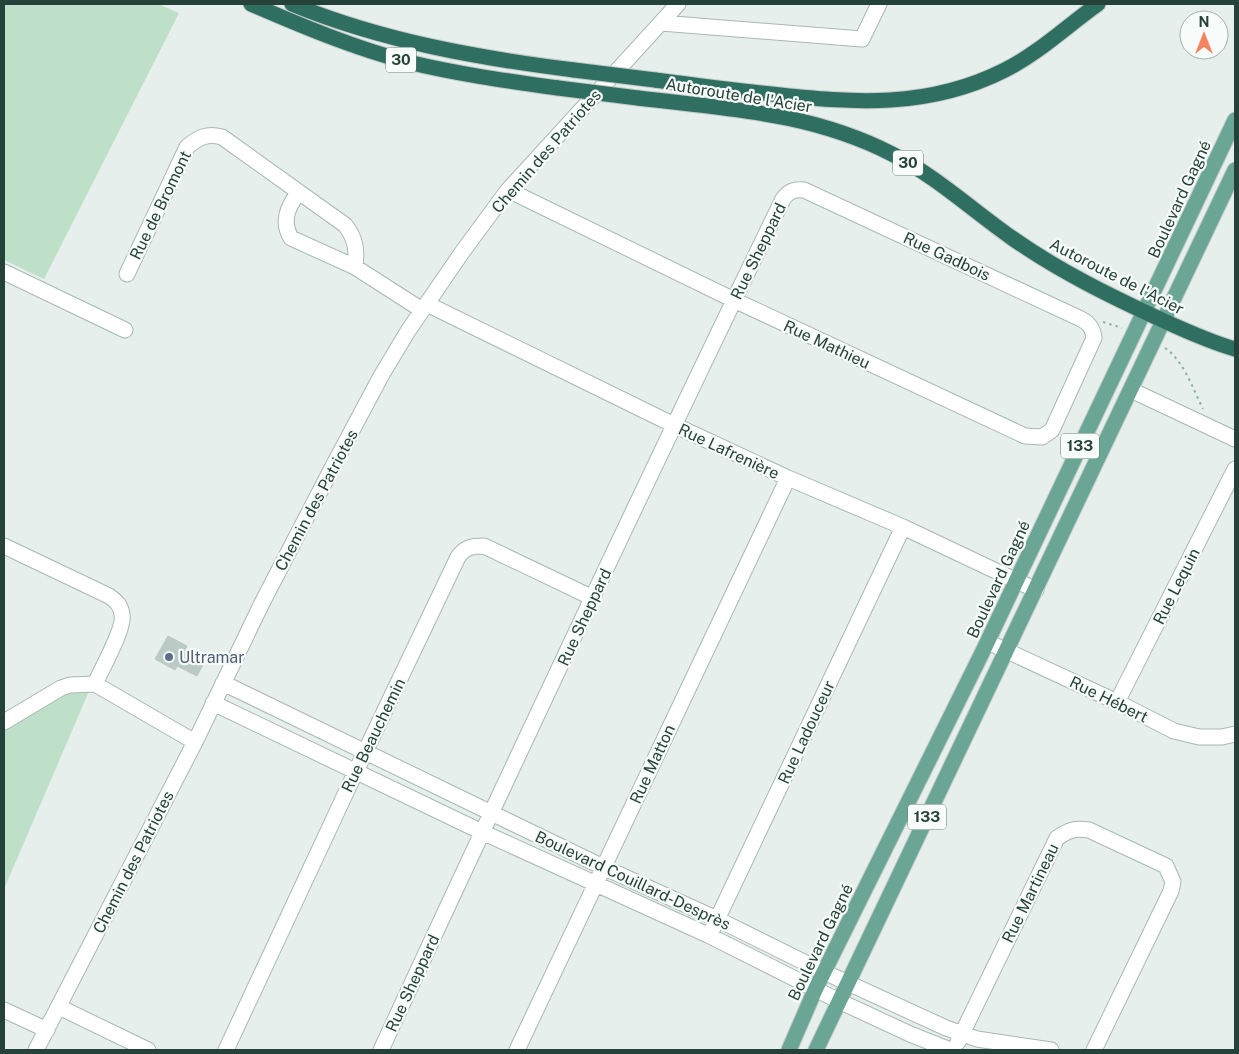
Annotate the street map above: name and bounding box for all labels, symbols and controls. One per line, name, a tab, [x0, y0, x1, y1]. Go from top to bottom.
north arrow	[1179, 10, 1229, 60]
text: N	[1199, 14, 1209, 30]
road number: 30	[386, 48, 416, 72]
street label: Autoroute de l'Acier	[664, 75, 814, 116]
street label: Chemin des Patriotes	[488, 86, 605, 217]
street label: Boulevard Gagné	[1144, 137, 1215, 261]
street label: Rue de Bromont	[126, 148, 195, 263]
road number: 30	[893, 150, 923, 176]
street label: Rue Sheppard	[727, 200, 790, 303]
street label: Rue Gadbois	[900, 228, 993, 285]
street label: Autoroute de l'Acier	[1046, 234, 1187, 319]
street label: Rue Mathieu	[781, 316, 873, 373]
street label: Rue Lafrenière	[675, 420, 782, 483]
street label: Chemin des Patriotes	[271, 426, 362, 574]
road number: 133	[1061, 434, 1099, 458]
street label: Boulevard Gagné	[963, 517, 1034, 641]
street label: Rue Lequin	[1149, 545, 1204, 628]
street label: Rue Sheppard	[554, 565, 615, 669]
place label: Ultramar	[179, 648, 244, 667]
marker: Ultramar	[163, 651, 175, 663]
street label: Rue Hébert	[1066, 672, 1151, 727]
street label: Rue Beauchemin	[338, 675, 409, 795]
street label: Rue Ladouceur	[774, 678, 839, 787]
street label: Rue Matton	[626, 722, 679, 807]
street label: Chemin des Patriotes	[89, 788, 178, 937]
road number: 133	[908, 804, 946, 830]
street label: Boulevard Couillard-Desprès	[532, 827, 733, 934]
street label: Rue Martineau	[998, 840, 1063, 946]
street label: Boulevard Gagné	[784, 881, 857, 1004]
street label: Rue Sheppard	[382, 931, 443, 1035]

